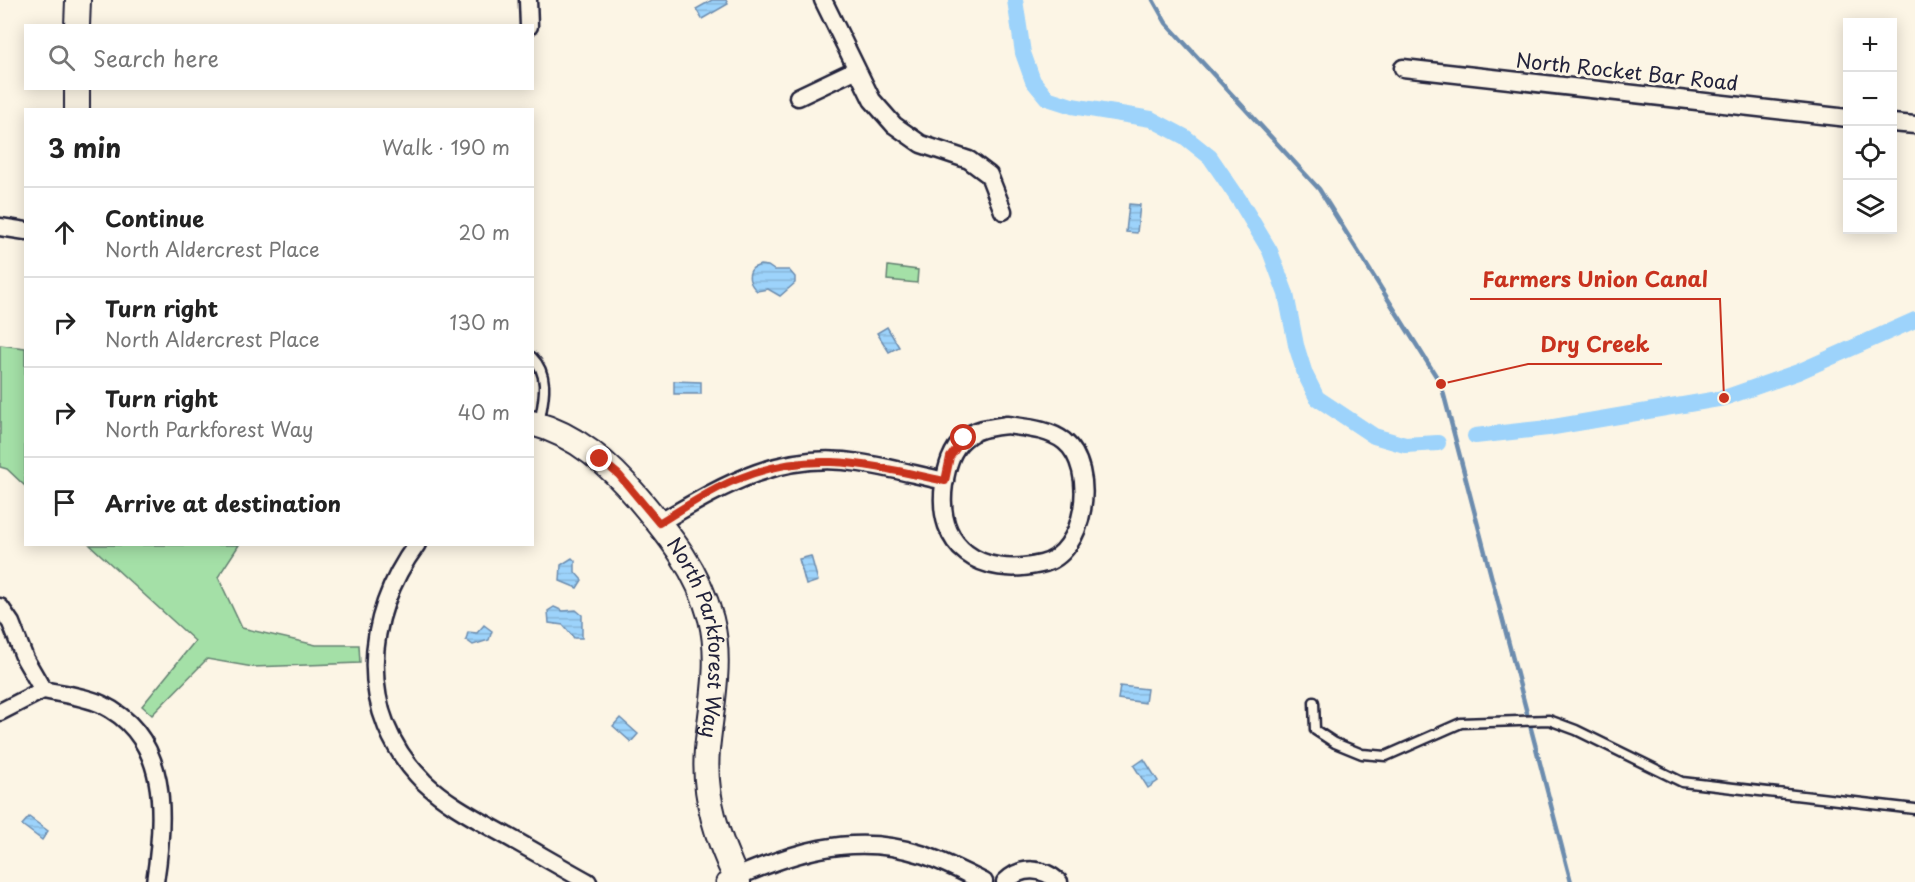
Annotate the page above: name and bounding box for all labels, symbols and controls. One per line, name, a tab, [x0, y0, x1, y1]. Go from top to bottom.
map controls	[1843, 18, 1897, 234]
button: +	[1843, 18, 1897, 72]
search box	[24, 24, 534, 90]
icon: search	[45, 41, 78, 74]
text: Search here	[93, 41, 219, 74]
street label: North Rocket Bar Road	[1514, 44, 1740, 98]
button: −	[1843, 72, 1897, 126]
button: locate	[1843, 126, 1897, 180]
text: 3 min	[48, 128, 121, 167]
text: Walk · 190 m	[382, 132, 510, 162]
button: layers	[1843, 180, 1897, 234]
text: Continue	[105, 201, 204, 234]
icon: ahead	[48, 216, 81, 249]
text: 20 m	[458, 217, 510, 247]
text: North Aldercrest Place	[105, 234, 320, 264]
callout: Farmers Union Canal	[1470, 260, 1720, 299]
text: Farmers Union Canal	[1482, 262, 1708, 294]
text: Turn right	[105, 291, 218, 324]
icon: right	[48, 306, 81, 339]
text: 130 m	[450, 307, 510, 337]
text: North Aldercrest Place	[105, 324, 320, 354]
callout: Dry Creek	[1528, 325, 1662, 364]
text: Dry Creek	[1540, 327, 1650, 359]
text: Turn right	[105, 381, 218, 414]
icon: right	[48, 396, 81, 429]
text: 40 m	[458, 397, 510, 427]
text: North Parkforest Way	[105, 414, 314, 444]
route start	[950, 424, 976, 450]
route end	[586, 445, 612, 471]
icon: arrive	[48, 486, 81, 519]
text: Arrive at destination	[105, 486, 341, 519]
street label: North Parkforest Way	[660, 531, 732, 740]

